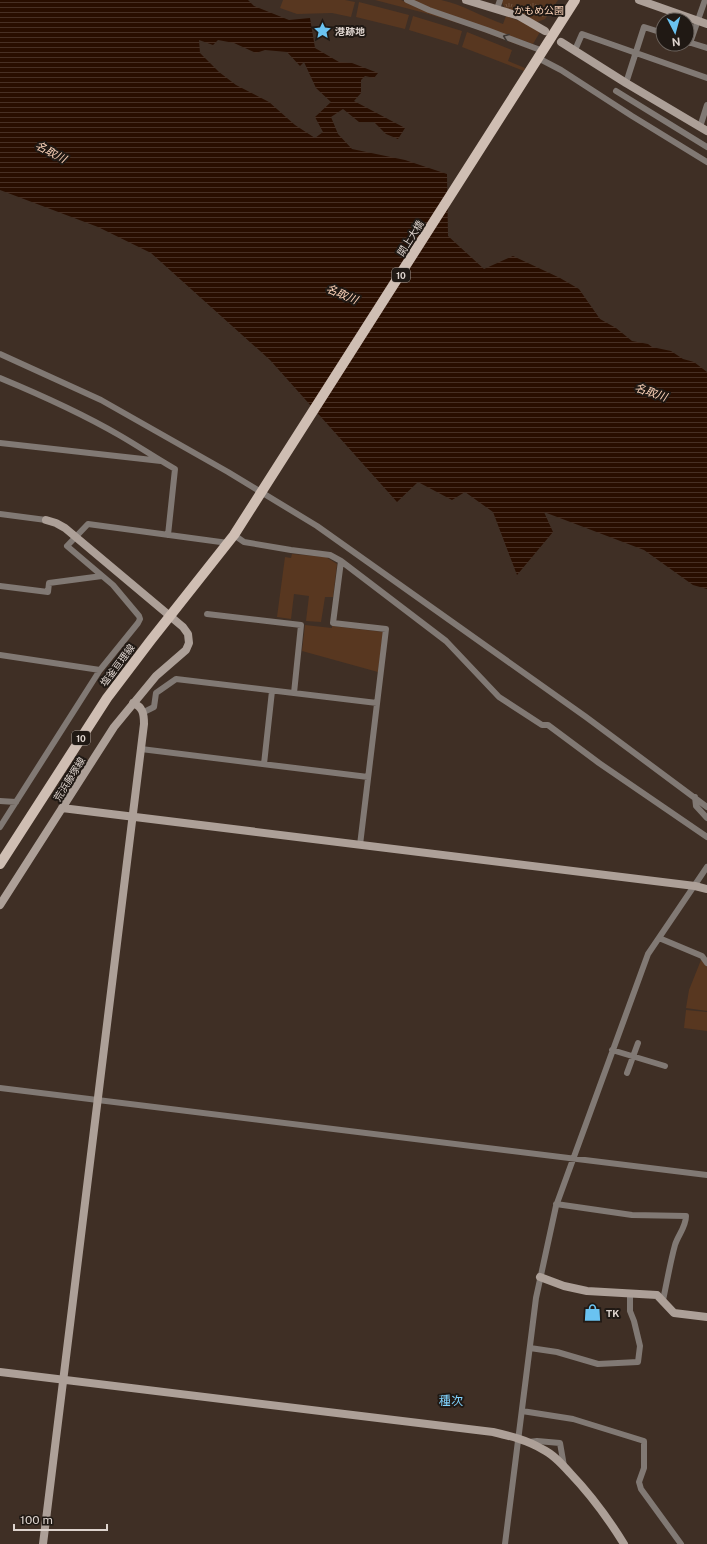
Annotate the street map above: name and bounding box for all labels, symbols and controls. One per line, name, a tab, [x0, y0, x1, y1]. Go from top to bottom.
park label: かもめ公園	[514, 4, 564, 16]
north arrow	[655, 12, 695, 52]
place icon: 港跡地	[312, 21, 332, 41]
place label: 港跡地	[335, 25, 365, 37]
one-way arrow	[503, 33, 510, 41]
text: N	[671, 36, 681, 48]
water label: 名取川	[34, 139, 69, 166]
street label: 閖上大橋	[394, 218, 426, 258]
road number: 10	[392, 268, 410, 282]
water label: 名取川	[324, 282, 360, 306]
water label: 名取川	[633, 381, 669, 403]
street label: 塩釜亘理線	[97, 641, 137, 689]
road number: 10	[72, 731, 90, 745]
street label: 荒浜藤塚線	[51, 755, 87, 803]
shop icon: TK	[583, 1303, 603, 1323]
place label: TK	[606, 1307, 619, 1319]
district label: 種次	[439, 1394, 463, 1408]
scale bar	[14, 1506, 107, 1532]
text: 100 m	[20, 1513, 53, 1527]

